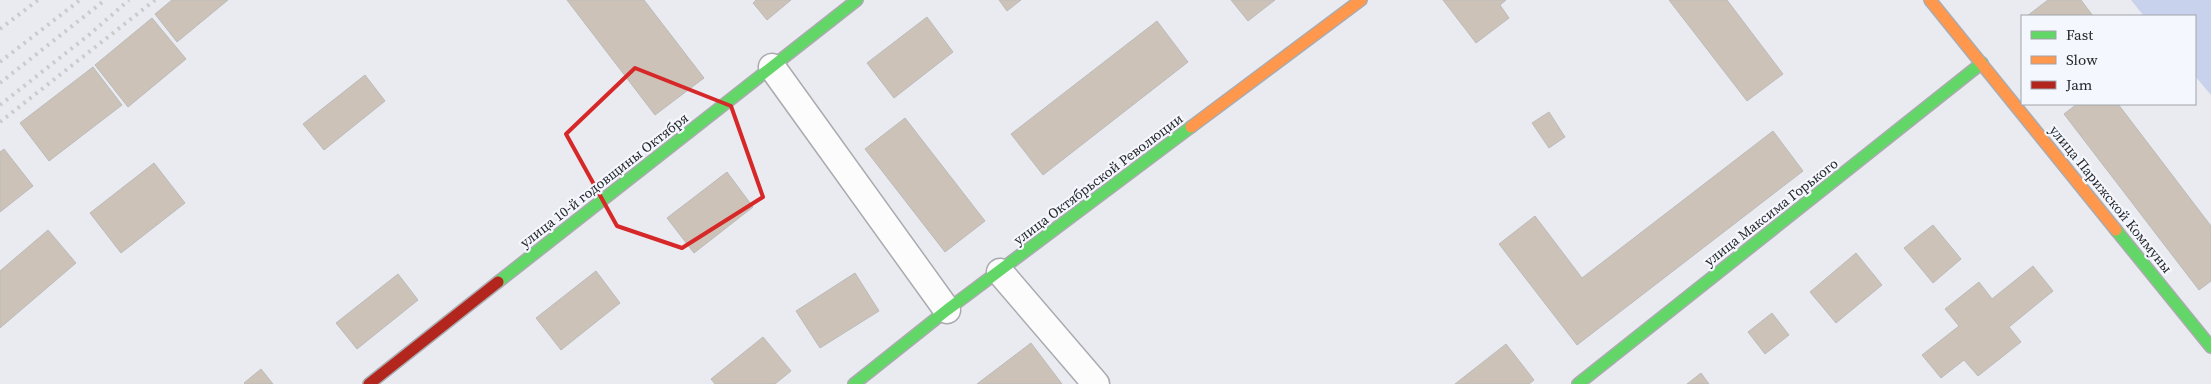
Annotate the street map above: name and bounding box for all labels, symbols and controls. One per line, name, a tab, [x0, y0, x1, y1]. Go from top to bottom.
legend	[2021, 15, 2196, 105]
text: Fast	[2066, 24, 2093, 45]
text: Slow	[2066, 49, 2098, 70]
text: Jam	[2065, 74, 2093, 95]
street label: улица 10-й годовщины Октября	[516, 108, 692, 252]
street label: улица Октябрьской Революции	[1009, 109, 1187, 249]
street label: улица Парижской Коммуны	[2045, 121, 2177, 277]
street label: улица Максима Горького	[1700, 153, 1842, 271]

